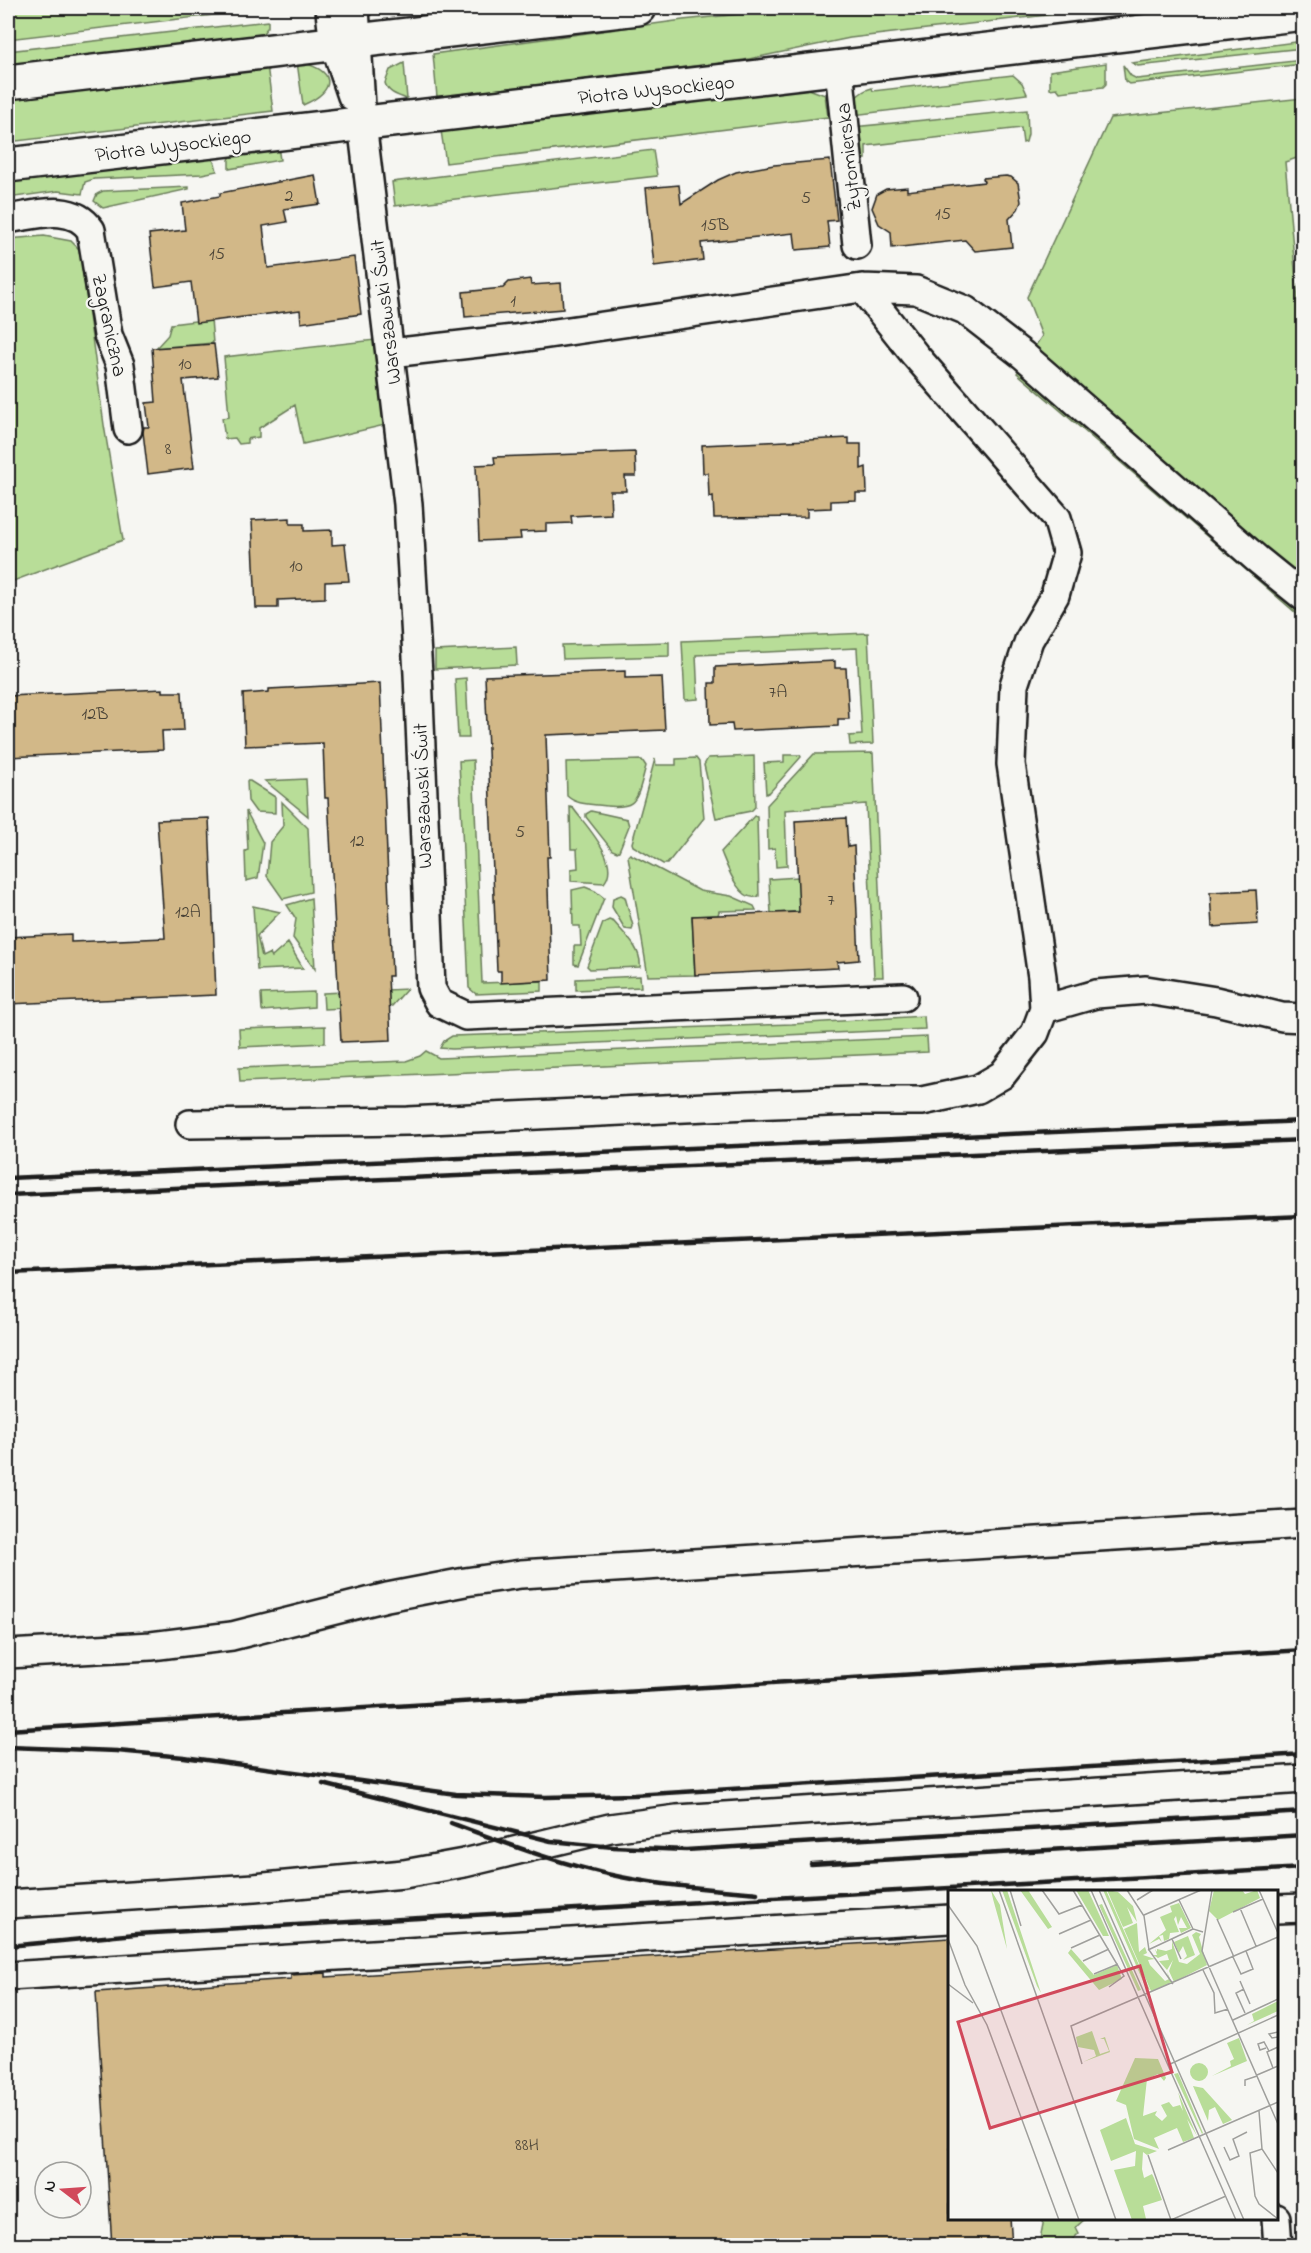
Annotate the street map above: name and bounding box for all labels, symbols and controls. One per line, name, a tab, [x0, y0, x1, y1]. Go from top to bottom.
street label: Piotra Wysockiego	[576, 68, 736, 116]
street label: Żytomierska	[829, 101, 873, 212]
street label: Piotra Wysockiego	[93, 122, 253, 173]
house number: 2	[285, 184, 294, 210]
house number: 5	[801, 186, 811, 212]
house number: 15	[935, 202, 951, 228]
house number: 15B	[701, 213, 729, 239]
street label: Warszawski Świt	[363, 238, 411, 386]
house number: 15	[209, 242, 225, 268]
street label: Zagraniczna	[81, 271, 134, 380]
house number: 1	[510, 289, 516, 315]
house number: 10	[178, 352, 192, 378]
house number: 8	[165, 437, 172, 463]
house number: 10	[289, 554, 303, 580]
house number: 7A	[769, 680, 787, 706]
house number: 12B	[82, 702, 108, 728]
street label: Warszawski Świt	[406, 723, 442, 869]
house number: 5	[515, 820, 525, 846]
house number: 12	[350, 829, 364, 855]
house number: 7	[827, 888, 835, 914]
house number: 12A	[175, 900, 201, 926]
inset map	[948, 1890, 1278, 2220]
house number: 88H	[515, 2133, 539, 2159]
north arrow	[33, 2160, 93, 2220]
text: N	[38, 2177, 64, 2195]

